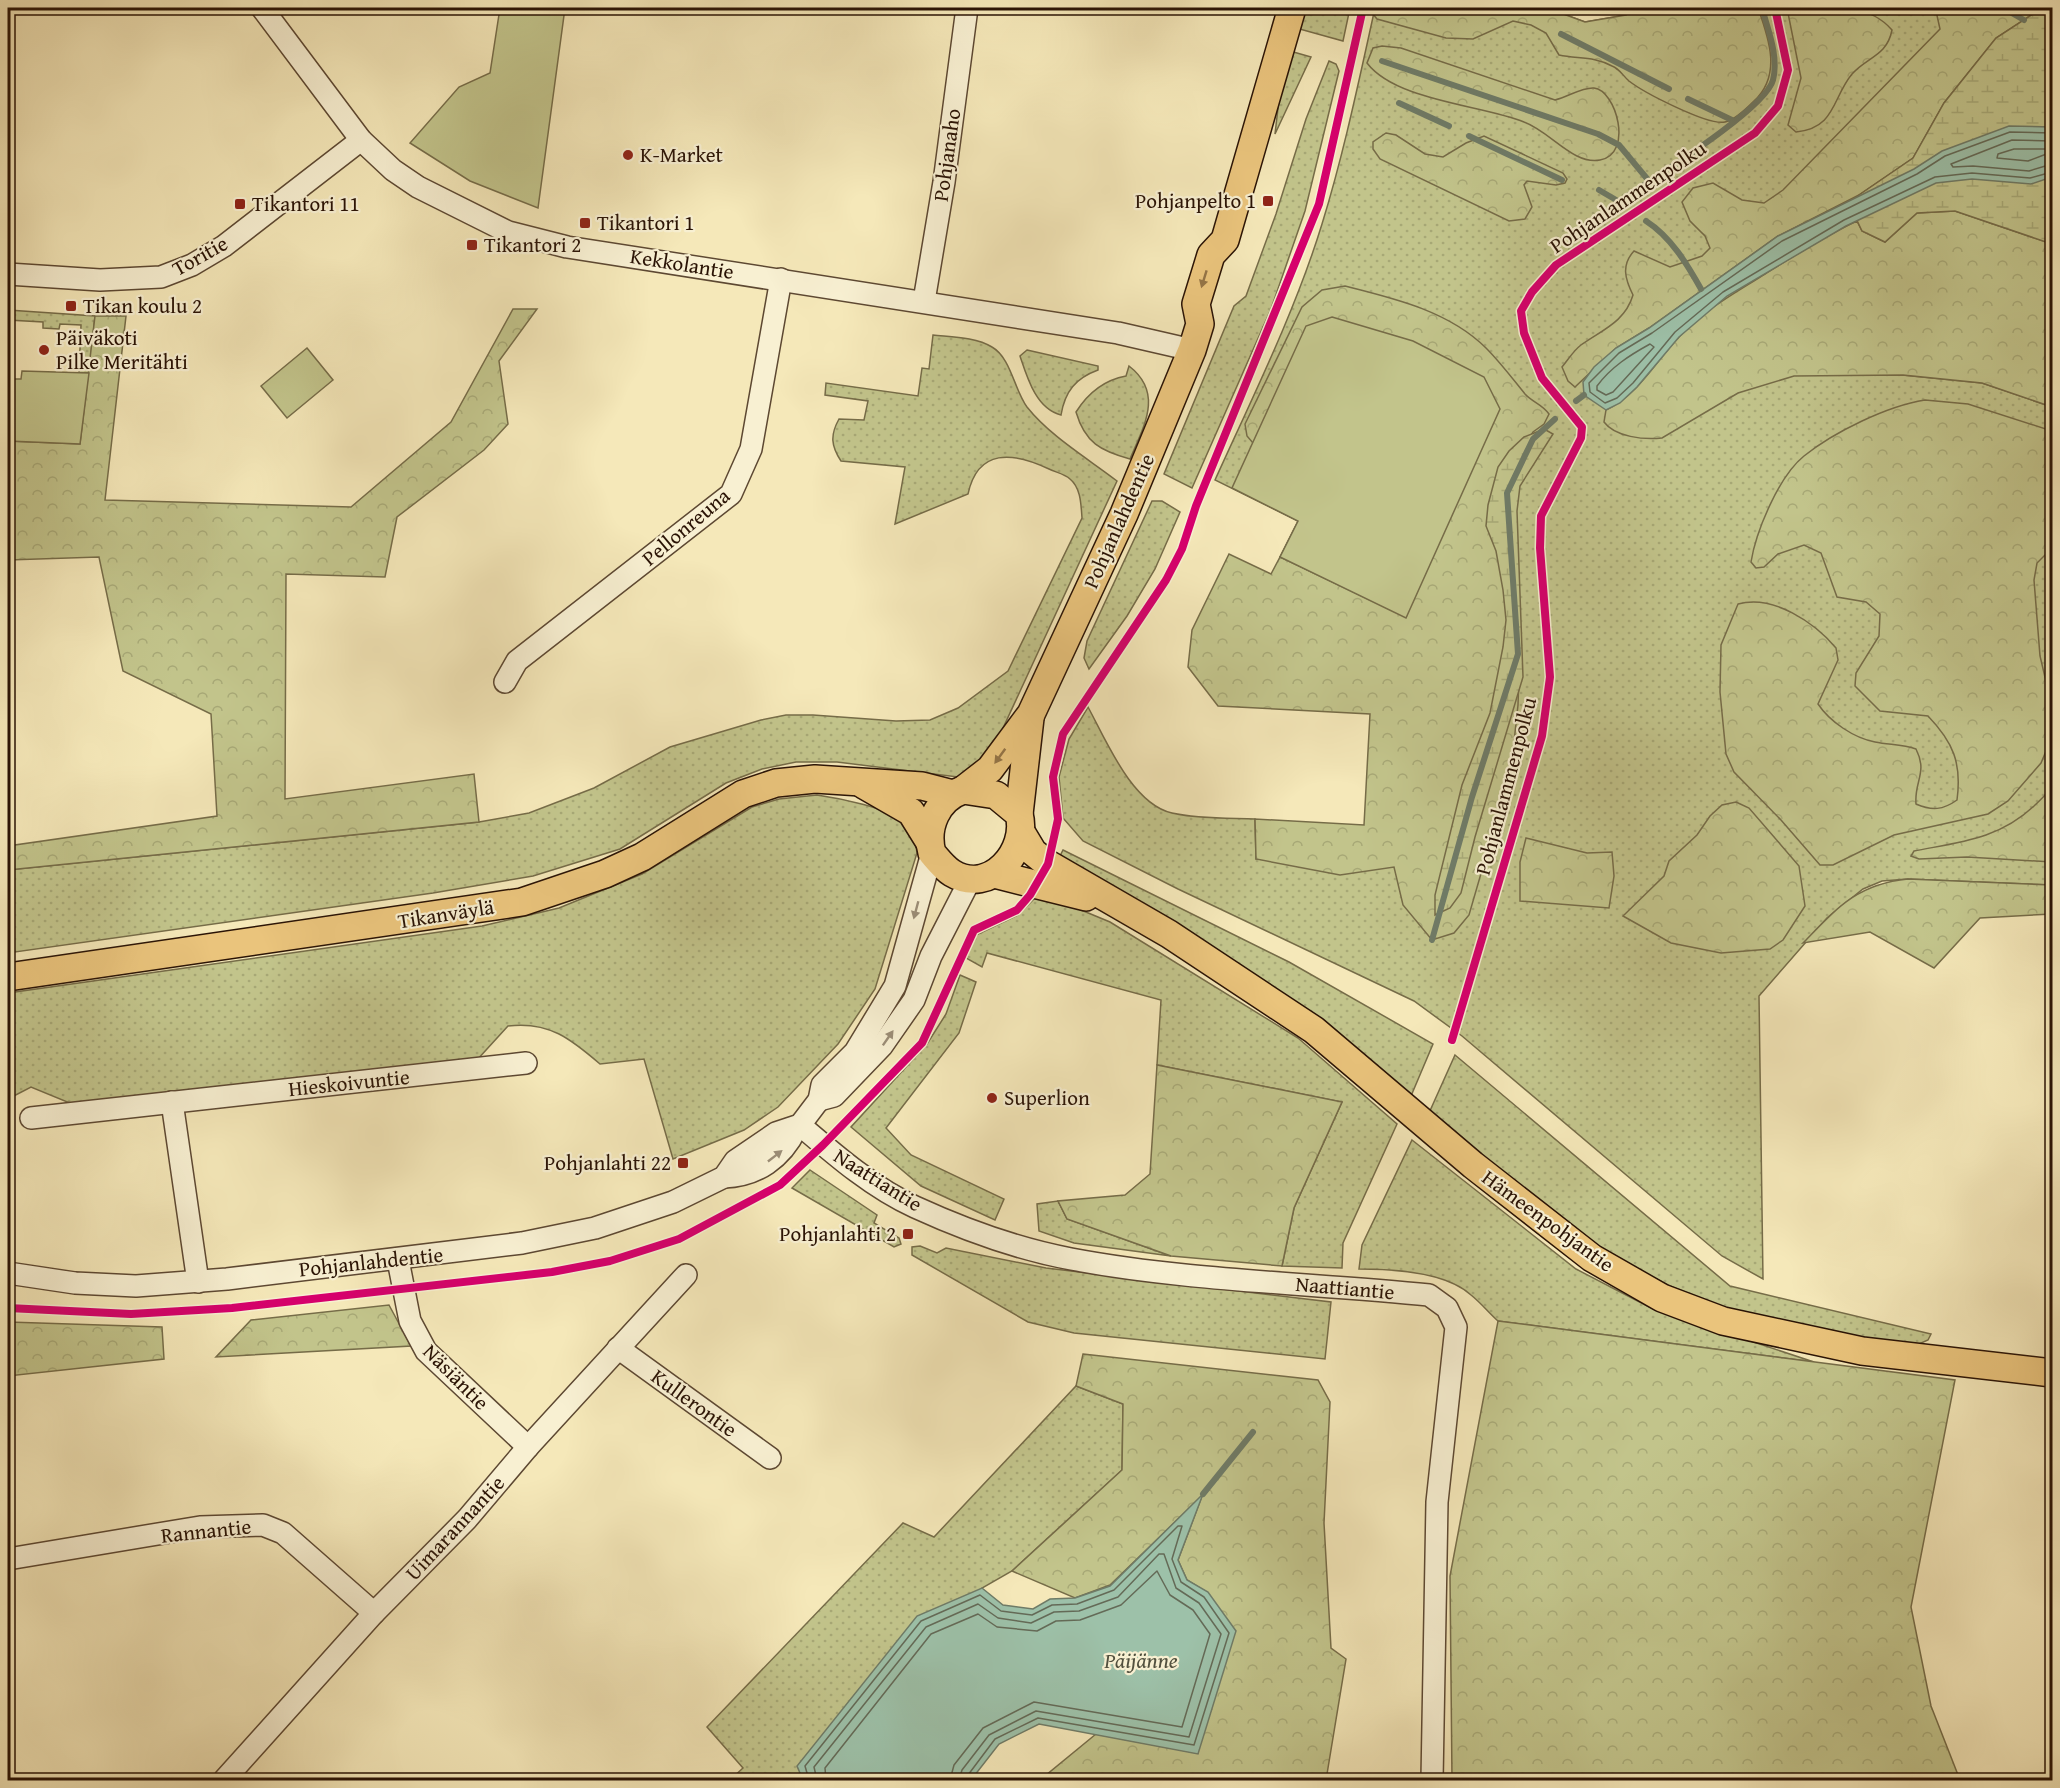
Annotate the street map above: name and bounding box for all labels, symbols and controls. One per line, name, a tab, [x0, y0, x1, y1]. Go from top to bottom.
street label: Pohjanaho	[925, 106, 968, 203]
street label: Pohjanlammenpolku	[1543, 132, 1713, 261]
place label: K-Market	[640, 139, 724, 170]
marker: K-Market	[621, 148, 635, 162]
place label: Pohjanpelto 1	[1135, 185, 1256, 216]
place label: Tikantori 11	[252, 188, 360, 219]
marker: Pohjanpelto 1	[1261, 194, 1275, 208]
marker: Tikantori 11	[233, 197, 247, 211]
place label: Tikantori 1	[597, 207, 694, 238]
marker: Tikantori 1	[578, 216, 592, 230]
street label: Toritie	[166, 228, 233, 284]
place label: Tikantori 2	[484, 229, 581, 260]
marker: Tikantori 2	[465, 238, 479, 252]
street label: Kekkolantie	[628, 240, 736, 287]
one-way arrow	[1199, 271, 1208, 289]
place label: Tikan koulu 2	[83, 290, 202, 321]
marker: Tikan koulu 2	[64, 299, 78, 313]
place label: Päiväkoti Pilke Meritähti	[56, 322, 188, 377]
marker: Päiväkoti Pilke Meritähti	[37, 343, 51, 357]
street label: Pohjanlahdentie	[1075, 448, 1162, 593]
street label: Pellonreuna	[635, 480, 737, 573]
street label: Pohjanlammenpolku	[1467, 693, 1544, 878]
one-way arrow	[995, 748, 1007, 763]
street label: Tikanväylä	[396, 891, 496, 936]
one-way arrow	[911, 901, 920, 919]
one-way arrow	[882, 1030, 893, 1046]
street label: Hieskoivuntie	[287, 1061, 411, 1104]
place label: Superlion	[1004, 1082, 1090, 1113]
marker: Superlion	[985, 1091, 999, 1105]
street label: Naattiantie	[828, 1140, 929, 1219]
place label: Pohjanlahti 22	[544, 1147, 671, 1178]
one-way arrow	[767, 1151, 782, 1163]
marker: Pohjanlahti 22	[676, 1156, 690, 1170]
street label: Hämeenpohjantie	[1476, 1162, 1621, 1279]
place label: Pohjanlahti 2	[779, 1218, 896, 1249]
marker: Pohjanlahti 2	[901, 1227, 915, 1241]
street label: Pohjanlahdentie	[297, 1239, 445, 1284]
street label: Naattiantie	[1294, 1268, 1396, 1307]
street label: Näsiäntie	[416, 1336, 497, 1417]
street label: Kullerontie	[645, 1361, 744, 1444]
street label: Uimarannantie	[398, 1468, 512, 1587]
street label: Rannantie	[159, 1510, 253, 1551]
water label: Päijänne	[1103, 1644, 1178, 1676]

